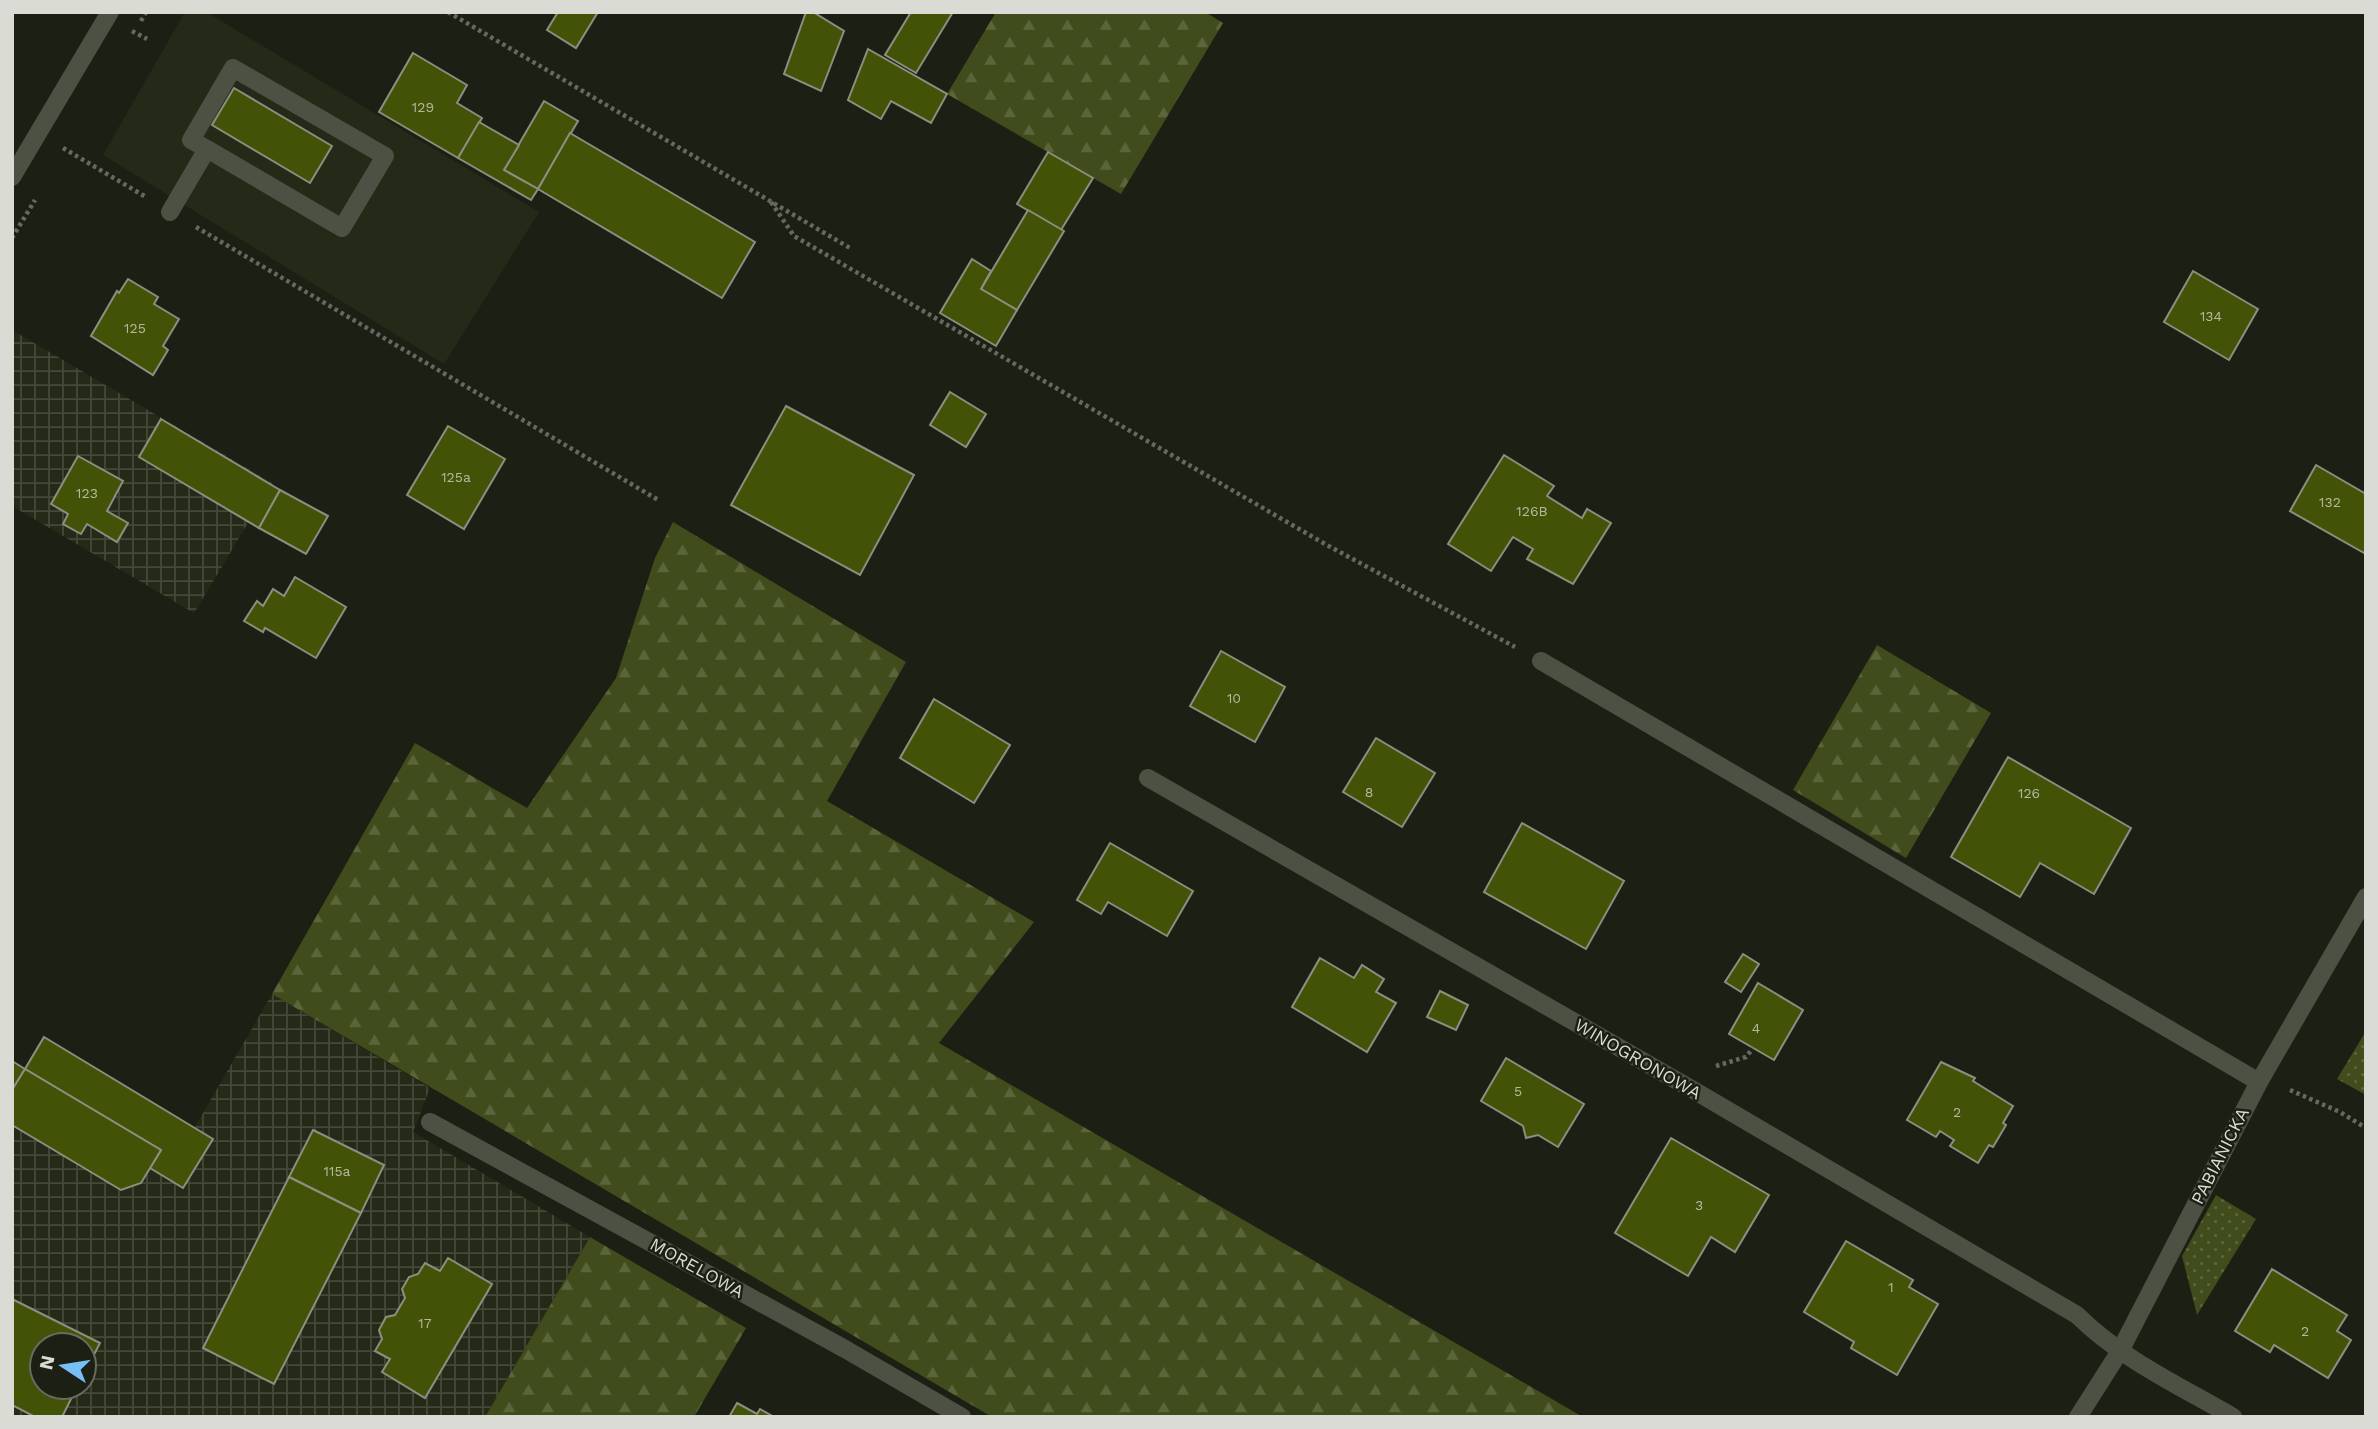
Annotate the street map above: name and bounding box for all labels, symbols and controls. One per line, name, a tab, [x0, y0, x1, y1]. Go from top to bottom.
house number: 129	[412, 99, 434, 115]
house number: 134	[2200, 308, 2222, 324]
house number: 125	[124, 320, 146, 336]
house number: 125a	[441, 469, 471, 485]
house number: 123	[76, 485, 98, 501]
house number: 132	[2319, 494, 2341, 510]
house number: 126B	[1516, 503, 1548, 519]
house number: 10	[1227, 690, 1241, 706]
house number: 8	[1365, 784, 1373, 800]
house number: 126	[2018, 785, 2040, 801]
street label: WINOGRONOWA	[1571, 1014, 1705, 1103]
house number: 4	[1752, 1020, 1760, 1036]
house number: 5	[1514, 1083, 1522, 1099]
house number: 2	[1953, 1104, 1961, 1120]
street label: PABIANICKA	[2186, 1104, 2253, 1208]
house number: 115a	[324, 1163, 351, 1179]
house number: 3	[1695, 1197, 1703, 1213]
street label: MORELOWA	[646, 1233, 748, 1302]
house number: 1	[1888, 1279, 1894, 1295]
house number: 17	[418, 1315, 432, 1331]
house number: 2	[2301, 1323, 2309, 1339]
north arrow	[28, 1331, 98, 1401]
text: N	[34, 1353, 60, 1372]

